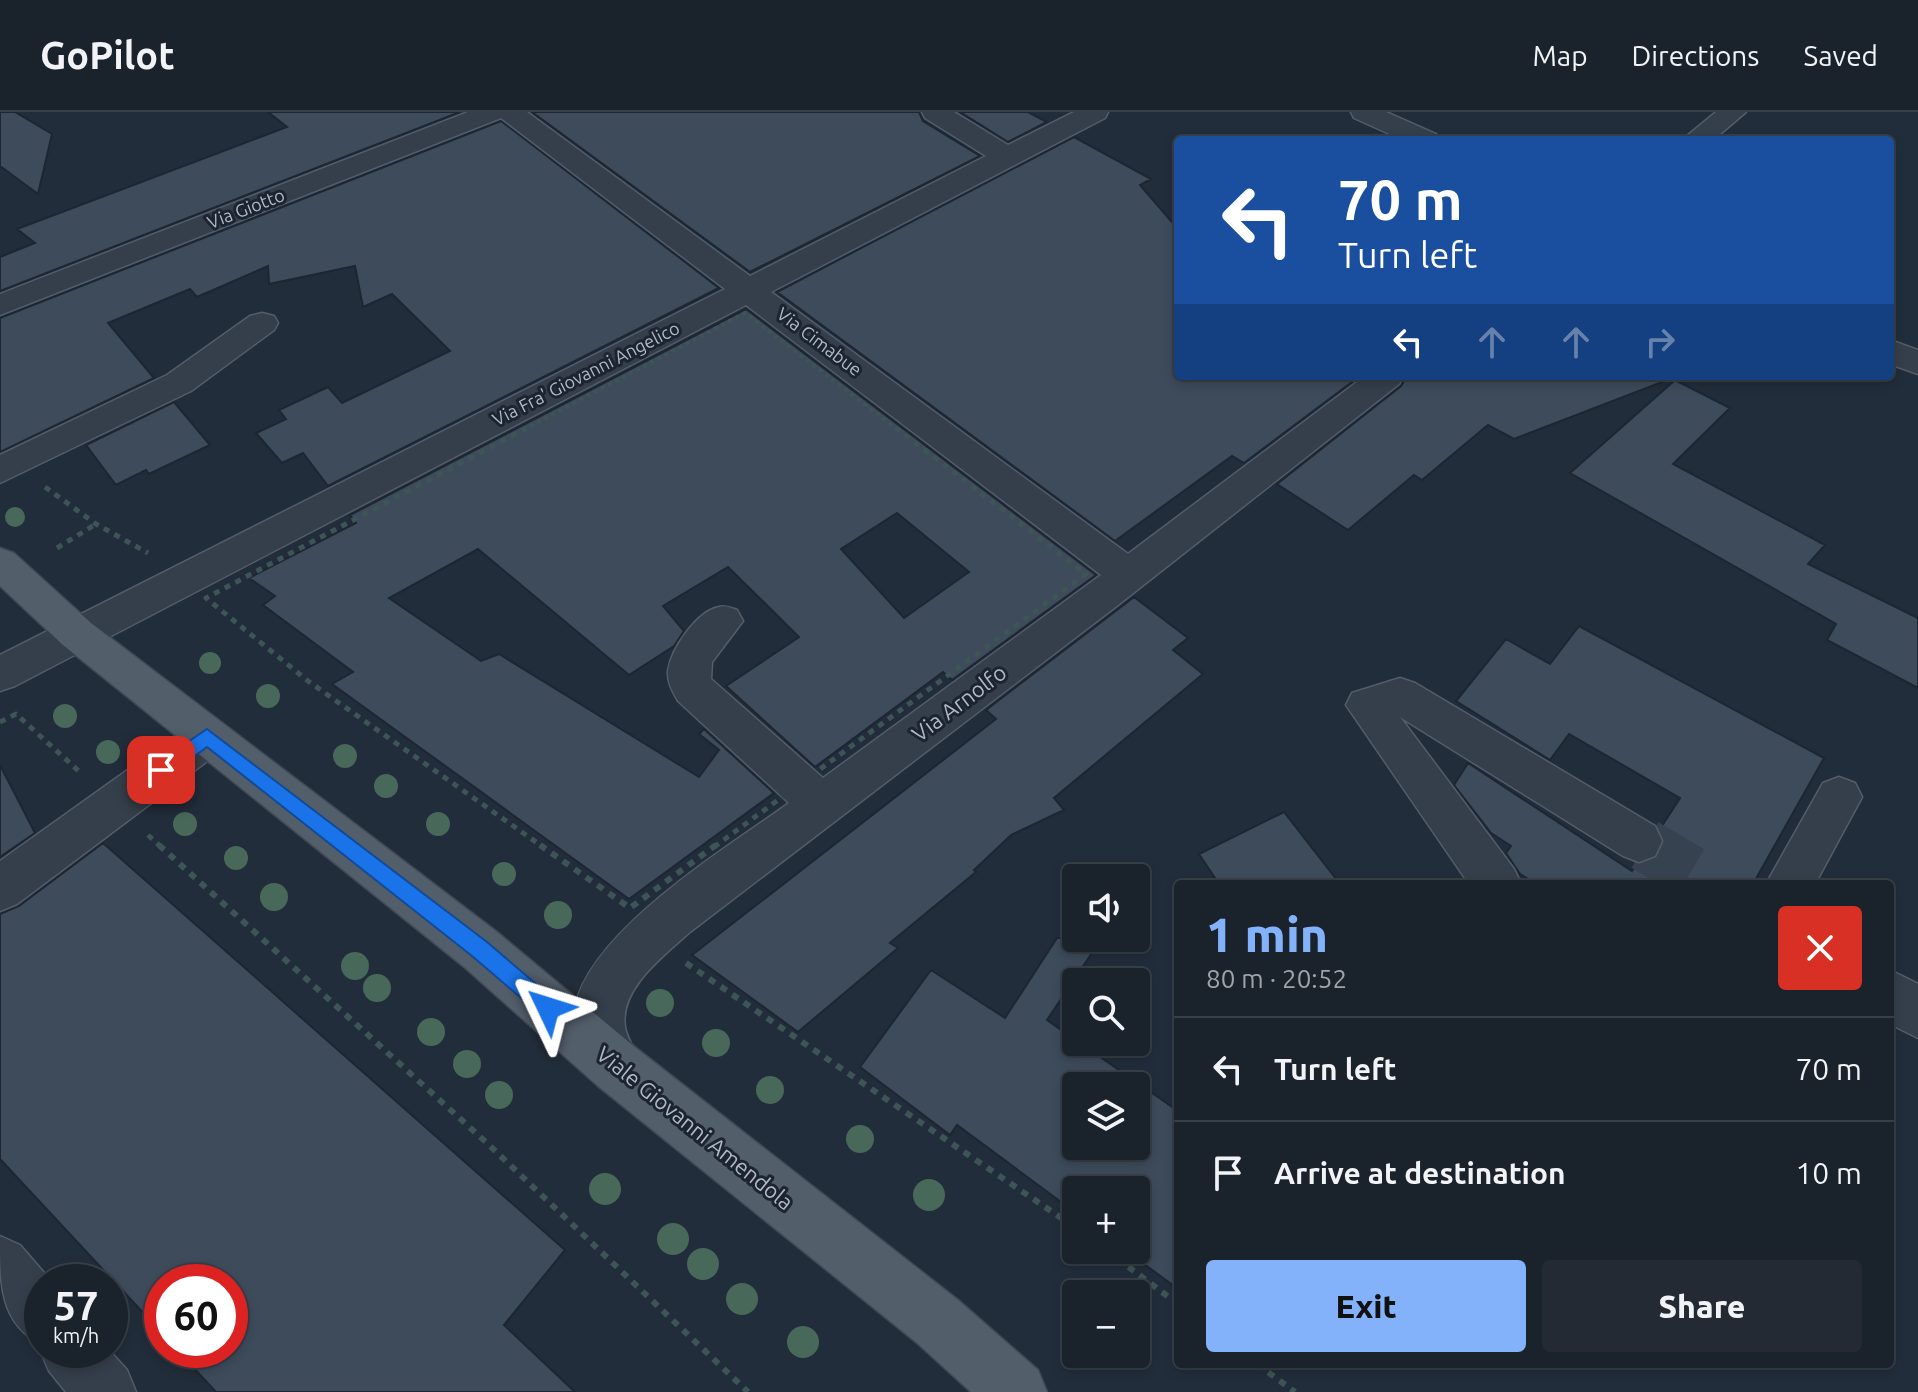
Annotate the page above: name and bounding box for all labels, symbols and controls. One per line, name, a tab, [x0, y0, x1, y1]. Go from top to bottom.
text: GoPilot	[40, 34, 175, 76]
text: Map	[1532, 40, 1588, 71]
text: Directions	[1632, 40, 1759, 71]
text: Saved	[1803, 40, 1878, 71]
icon: left	[1206, 168, 1310, 272]
text: 70 m	[1338, 168, 1463, 231]
street label: Via Giotto	[204, 184, 287, 232]
text: Turn left	[1338, 234, 1477, 275]
street label: Via Cimabue	[773, 303, 866, 379]
street label: Via Fra' Giovanni Angelico	[489, 317, 682, 429]
icon: left	[1386, 320, 1430, 364]
icon: ahead	[1470, 320, 1514, 364]
icon: ahead	[1554, 320, 1598, 364]
icon: right	[1638, 320, 1682, 364]
street label: Via Arnolfo	[907, 659, 1011, 746]
pin	[127, 736, 195, 804]
icon: arrive	[139, 748, 183, 792]
map controls	[1062, 864, 1150, 1368]
button: sound	[1062, 864, 1150, 952]
button: close	[1778, 906, 1862, 990]
text: 1 min	[1206, 907, 1328, 961]
text: 80 m · 20:52	[1206, 964, 1347, 993]
position arrow	[506, 966, 590, 1050]
button: search	[1062, 968, 1150, 1056]
street label: Viale Giovanni Amendola	[592, 1041, 799, 1215]
icon: left	[1206, 1047, 1250, 1091]
text: Turn left	[1274, 1052, 1396, 1086]
text: 70 m	[1795, 1052, 1862, 1086]
button: layers	[1062, 1072, 1150, 1160]
icon: arrive	[1206, 1151, 1250, 1195]
text: Arrive at destination	[1274, 1156, 1566, 1190]
text: 10 m	[1795, 1156, 1862, 1190]
button: +	[1062, 1176, 1150, 1264]
button: Exit	[1206, 1260, 1526, 1352]
button: Share	[1542, 1260, 1862, 1352]
speed limit sign: 60	[144, 1264, 248, 1368]
button: −	[1062, 1280, 1150, 1368]
text: 57	[53, 1283, 99, 1328]
text: km/h	[53, 1324, 99, 1347]

